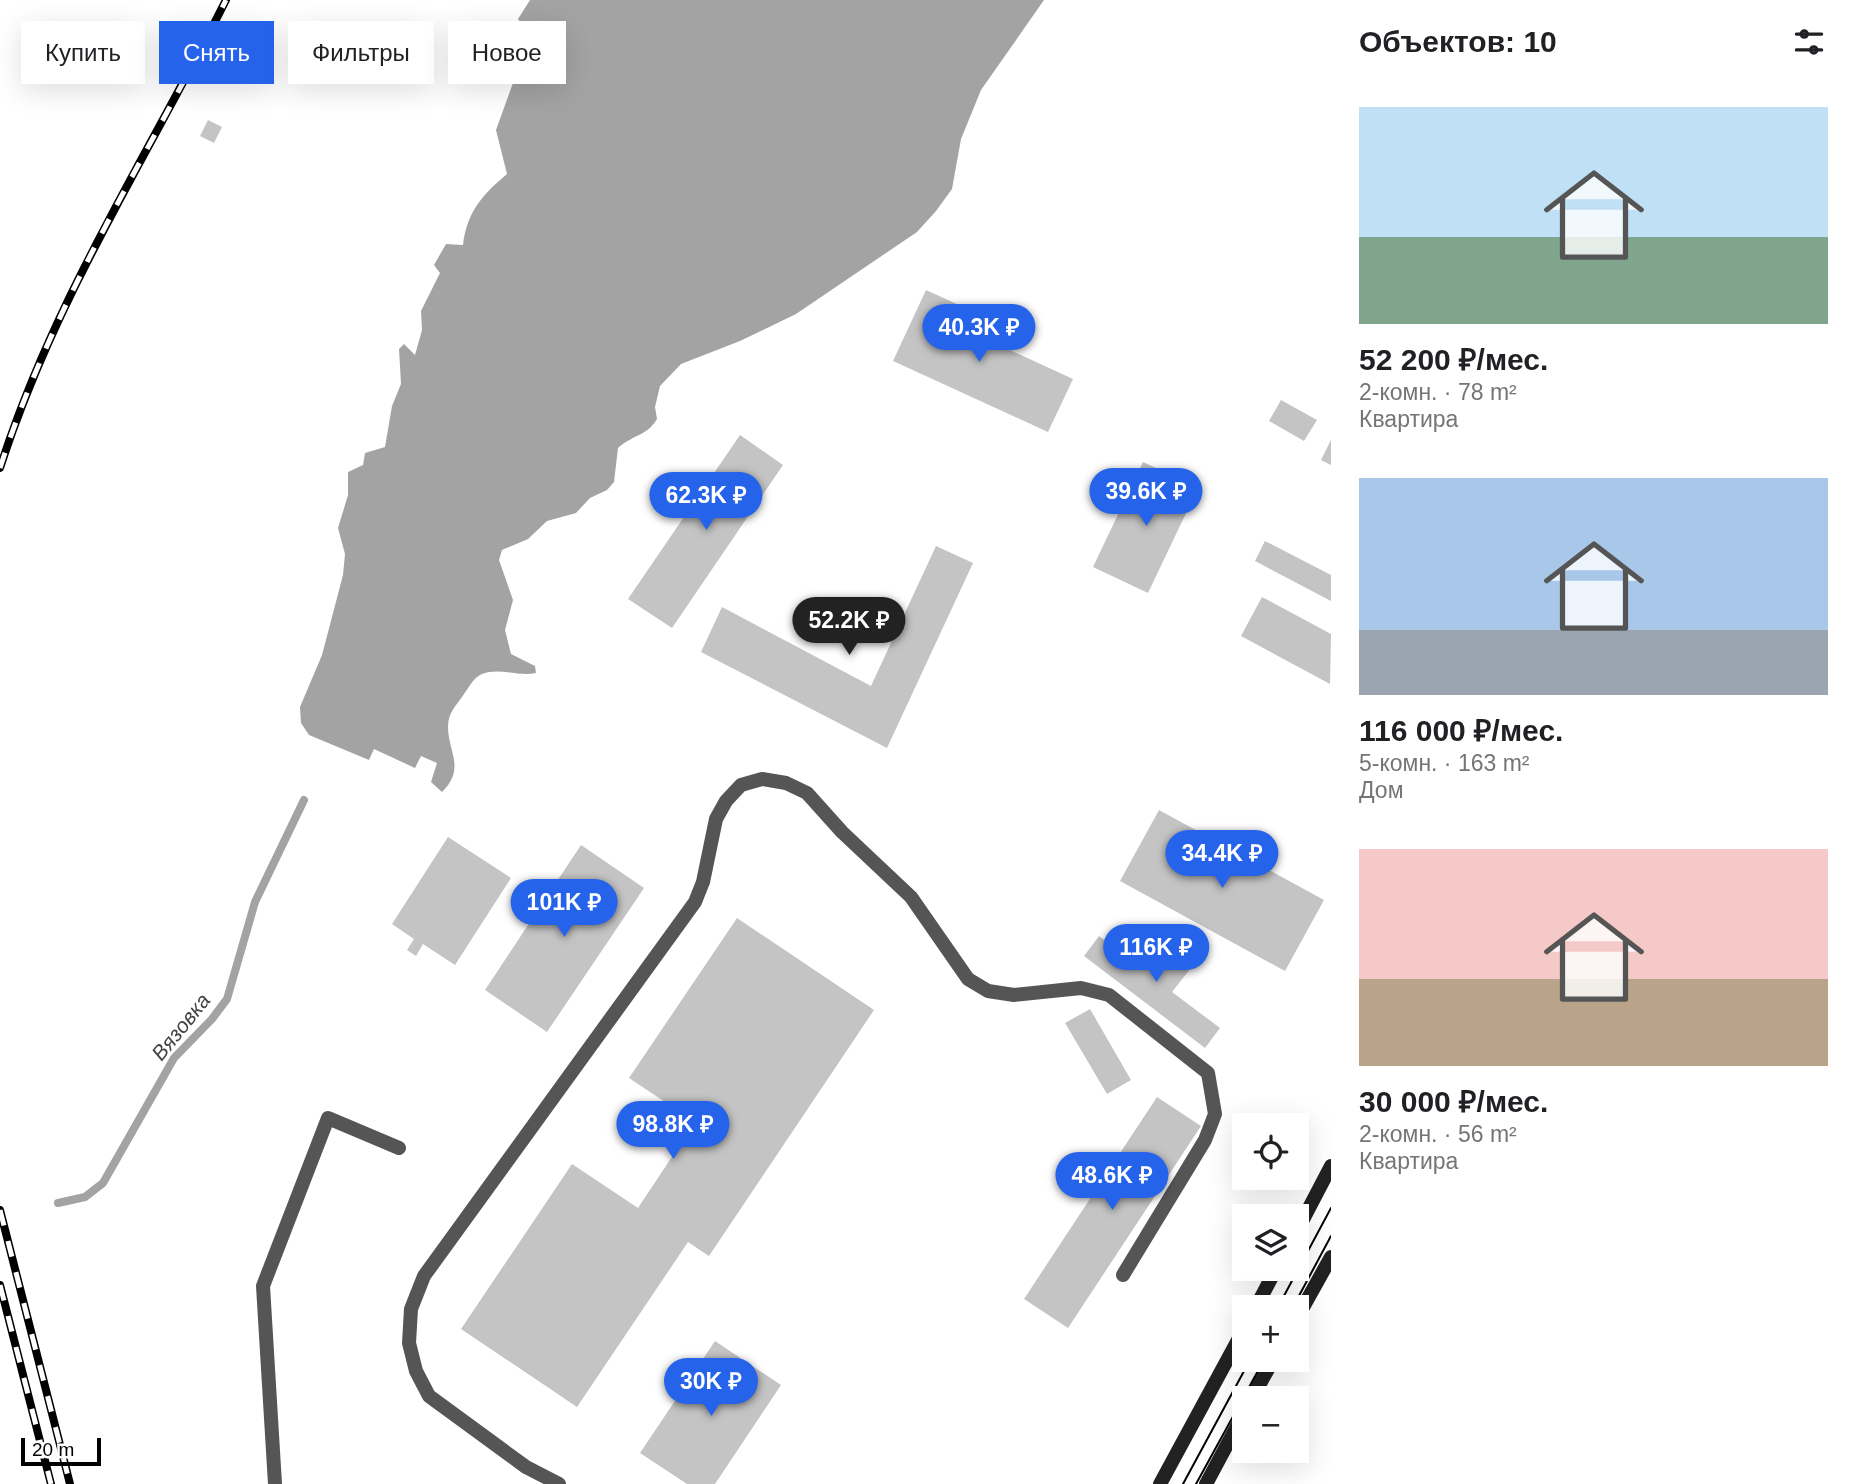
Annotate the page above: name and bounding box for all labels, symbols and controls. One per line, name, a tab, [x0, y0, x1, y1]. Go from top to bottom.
chip: Купить	[21, 21, 145, 84]
chip: Снять	[159, 21, 274, 84]
chip: Фильтры	[288, 21, 434, 84]
chip: Новое	[448, 21, 566, 84]
icon: filters	[1790, 23, 1828, 61]
text: Объектов: 10	[1359, 25, 1557, 58]
icon: home	[1531, 152, 1657, 278]
pin: 40.3K ₽	[914, 304, 1044, 364]
text: 40.3K ₽	[938, 314, 1020, 340]
text: 52 200 ₽/мес.	[1359, 343, 1548, 376]
text: 2-комн. · 78 m²	[1359, 379, 1517, 405]
text: Квартира	[1359, 406, 1458, 432]
pin: 39.6K ₽	[1081, 468, 1211, 528]
pin: 62.3K ₽	[641, 472, 771, 532]
text: 39.6K ₽	[1105, 478, 1187, 504]
text: 62.3K ₽	[665, 482, 747, 508]
icon: home	[1531, 523, 1657, 649]
pin: 52.2K ₽	[784, 598, 914, 657]
text: 52.2K ₽	[808, 607, 890, 633]
text: 116 000 ₽/мес.	[1359, 714, 1563, 747]
text: 5-комн. · 163 m²	[1359, 750, 1530, 776]
text: Дом	[1359, 777, 1403, 803]
pin: 34.4K ₽	[1157, 830, 1287, 890]
text: 34.4K ₽	[1181, 840, 1263, 866]
pin: 101K ₽	[507, 880, 621, 939]
text: 101K ₽	[527, 889, 601, 915]
icon: home	[1531, 894, 1657, 1020]
pin: 116K ₽	[1099, 925, 1213, 984]
text: 116K ₽	[1119, 934, 1193, 960]
water label: Вязовка	[147, 989, 214, 1065]
text: 30 000 ₽/мес.	[1359, 1085, 1548, 1118]
pin: 98.8K ₽	[608, 1102, 738, 1161]
text: 98.8K ₽	[632, 1111, 714, 1137]
map controls	[1232, 1113, 1309, 1463]
button: locate	[1232, 1113, 1309, 1190]
text: 2-комн. · 56 m²	[1359, 1121, 1517, 1147]
text: Квартира	[1359, 1148, 1458, 1174]
pin: 48.6K ₽	[1047, 1152, 1177, 1212]
text: 48.6K ₽	[1071, 1162, 1153, 1188]
button: layers	[1232, 1204, 1309, 1281]
button: +	[1232, 1295, 1309, 1372]
pin: 30K ₽	[662, 1358, 760, 1418]
text: 30K ₽	[680, 1368, 742, 1394]
button: −	[1232, 1386, 1309, 1463]
scale bar	[21, 1435, 102, 1467]
text: 20 m	[32, 1439, 74, 1460]

